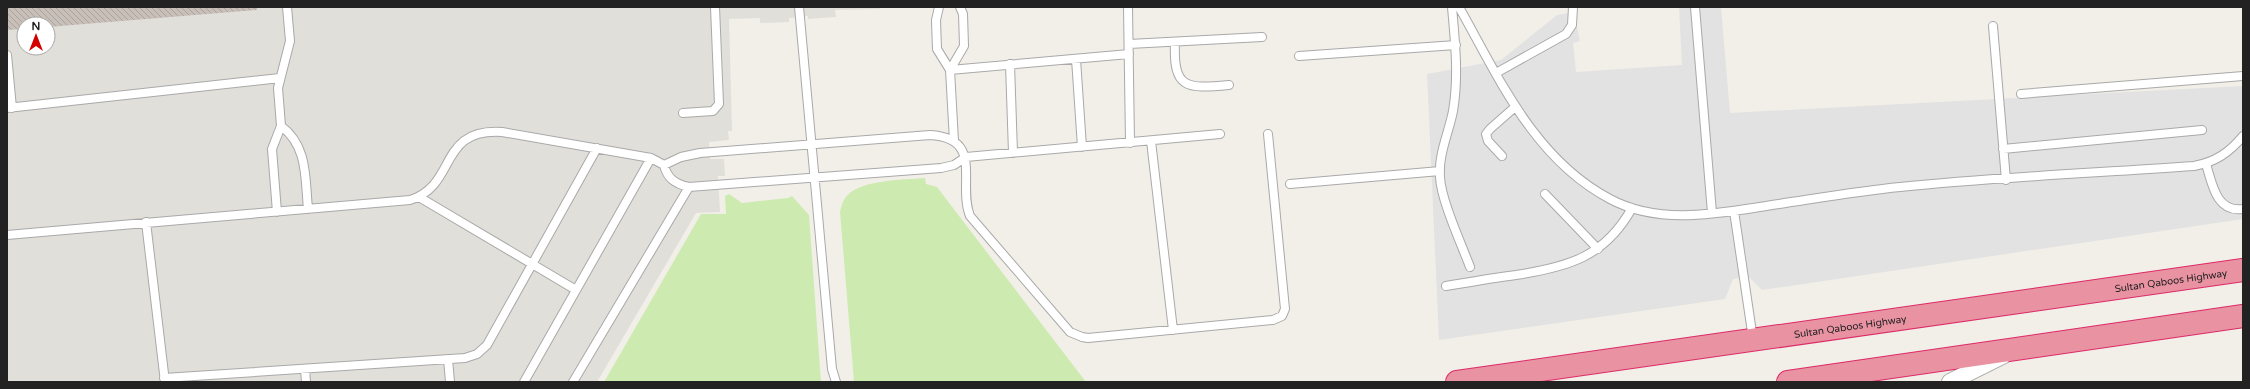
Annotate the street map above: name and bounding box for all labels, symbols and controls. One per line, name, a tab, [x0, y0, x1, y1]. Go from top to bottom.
north arrow	[16, 16, 56, 56]
text: N	[32, 20, 40, 33]
street label: Sultan Qaboos Highway	[2114, 267, 2229, 295]
street label: Sultan Qaboos Highway	[1793, 313, 1908, 341]

